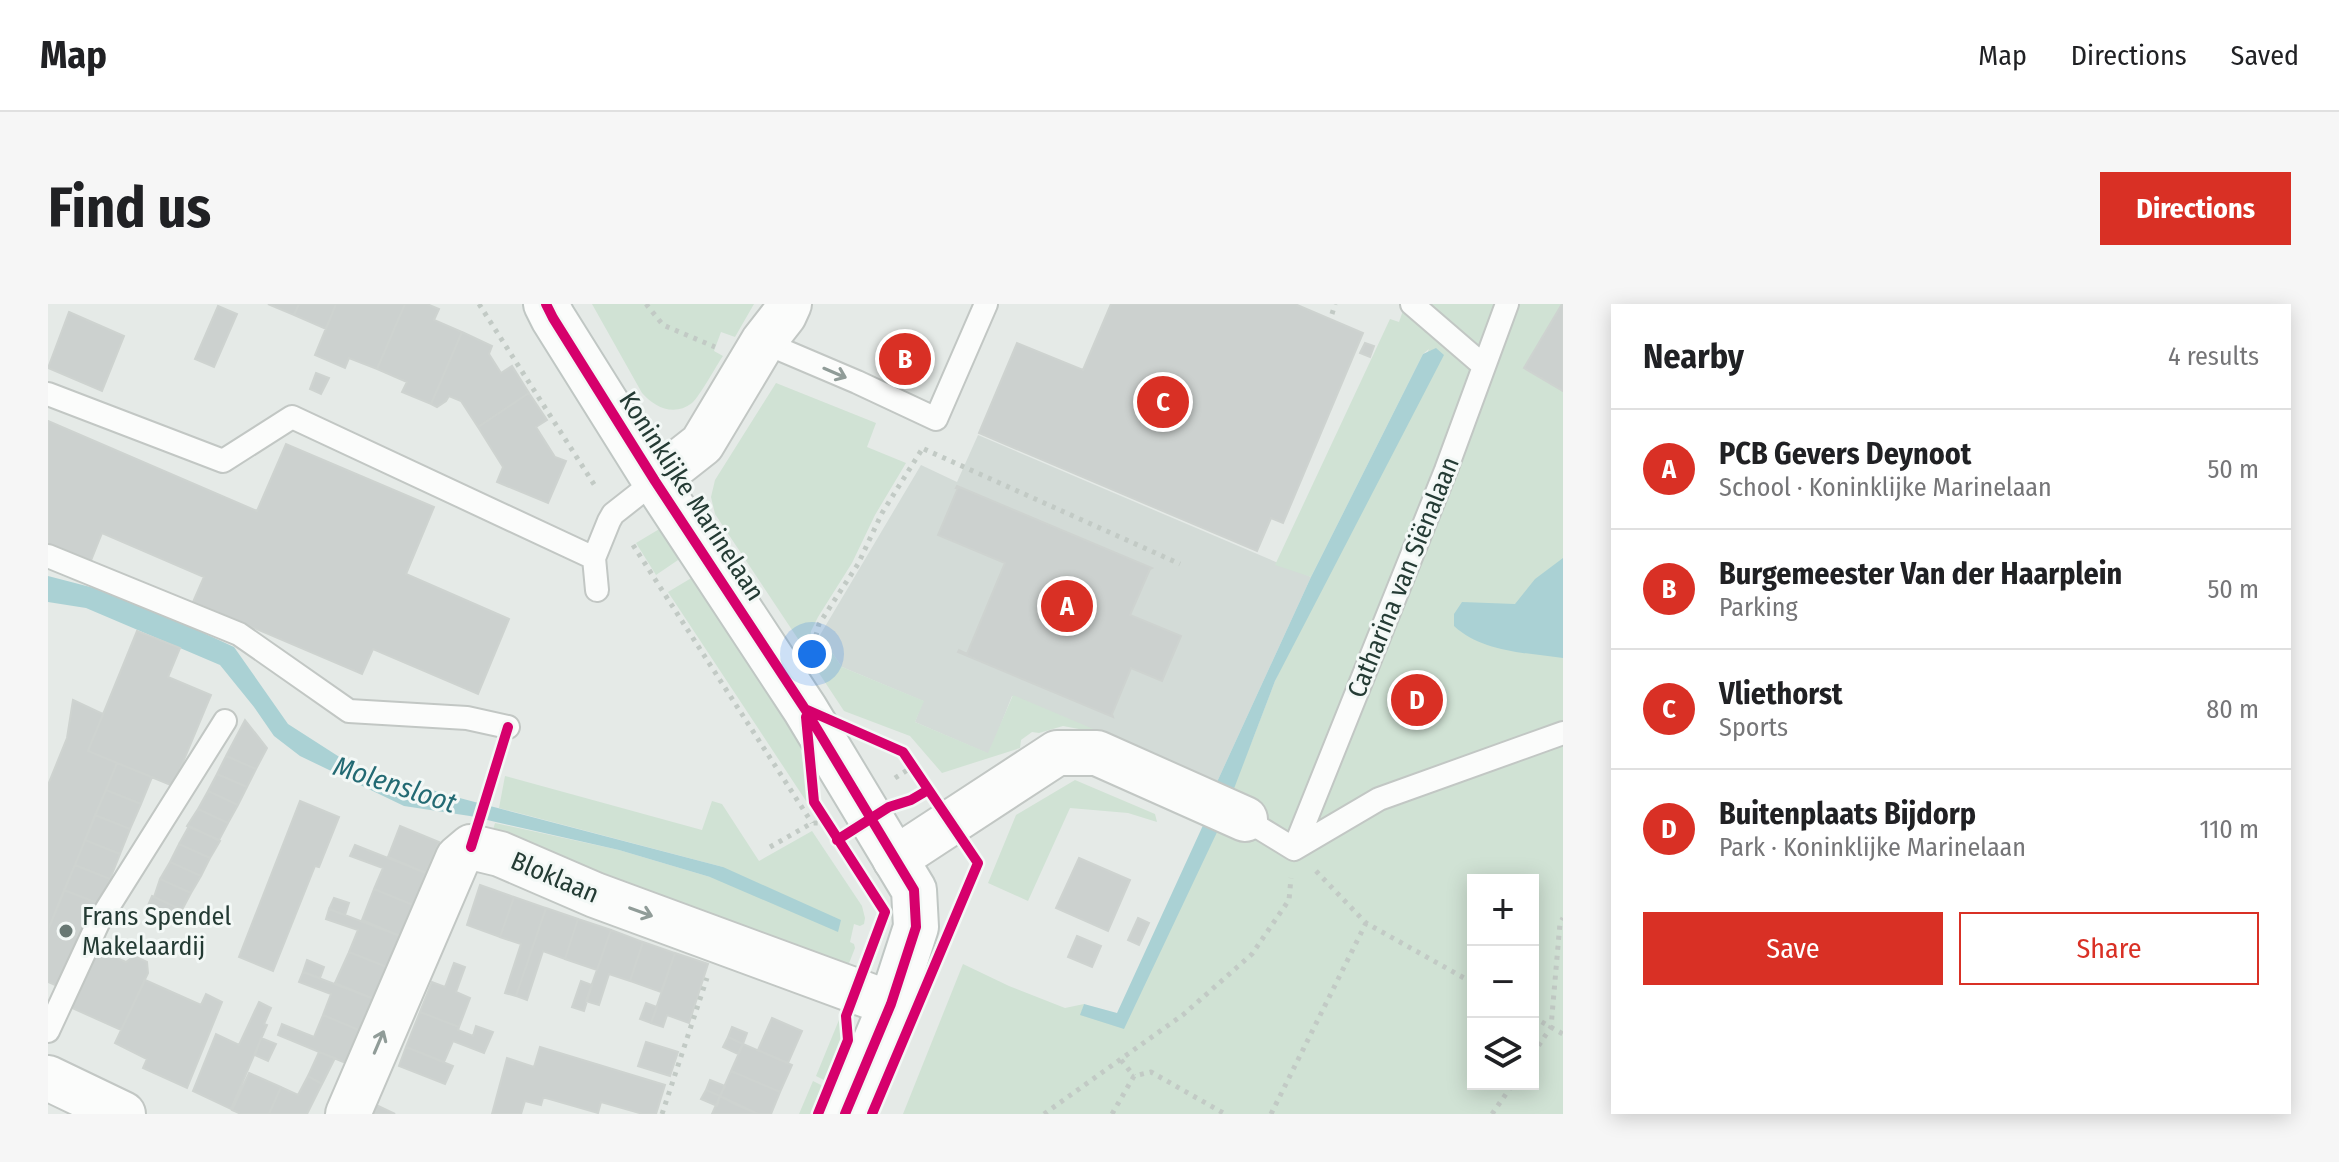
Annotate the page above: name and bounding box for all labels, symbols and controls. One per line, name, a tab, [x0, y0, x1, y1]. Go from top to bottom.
text: Map	[40, 32, 107, 78]
text: Map	[1978, 39, 2027, 72]
text: Directions	[2071, 39, 2187, 72]
text: Saved	[2231, 39, 2299, 72]
button: Directions	[2100, 172, 2291, 245]
text: Find us	[48, 175, 211, 242]
pin: B	[879, 329, 931, 389]
text: Nearby	[1643, 336, 1744, 377]
text: 4 results	[2168, 341, 2259, 372]
one-way arrow	[822, 366, 846, 381]
pin: C	[1137, 372, 1189, 432]
street label: Koninklijke Marinelaan	[612, 386, 771, 607]
text: PCB Gevers Deynoot	[1719, 436, 1971, 472]
street label: Catharina van Siënalaan	[1341, 452, 1466, 702]
text: A	[1662, 454, 1676, 485]
text: 50 m	[2207, 454, 2259, 485]
text: School · Koninklijke Marinelaan	[1719, 472, 2052, 503]
text: Burgemeester Van der Haarplein	[1719, 556, 2122, 592]
text: B	[1662, 574, 1676, 605]
text: 50 m	[2207, 574, 2259, 605]
pin: A	[1041, 576, 1093, 636]
text: Parking	[1719, 592, 1798, 623]
your location	[792, 634, 832, 674]
pin: D	[1391, 670, 1443, 730]
text: Vliethorst	[1719, 676, 1843, 712]
text: C	[1662, 694, 1676, 725]
text: 80 m	[2206, 694, 2259, 725]
text: Sports	[1719, 712, 1788, 743]
water label: Molensloot	[329, 749, 461, 820]
text: Buitenplaats Bijdorp	[1719, 796, 1976, 832]
text: D	[1661, 814, 1677, 845]
text: 110 m	[2199, 814, 2259, 845]
text: Park · Koninklijke Marinelaan	[1719, 832, 2026, 863]
street label: Bloklaan	[506, 845, 603, 910]
map controls	[1467, 874, 1539, 1090]
button: +	[1467, 874, 1539, 946]
place label: Frans Spendel Makelaardij	[82, 901, 231, 962]
one-way arrow	[629, 906, 653, 920]
button: Save	[1643, 912, 1943, 985]
button: Share	[1959, 912, 2259, 985]
marker: Frans Spendel Makelaardij	[57, 922, 75, 940]
button: −	[1467, 946, 1539, 1018]
button: layers	[1467, 1018, 1539, 1090]
one-way arrow	[372, 1030, 387, 1055]

